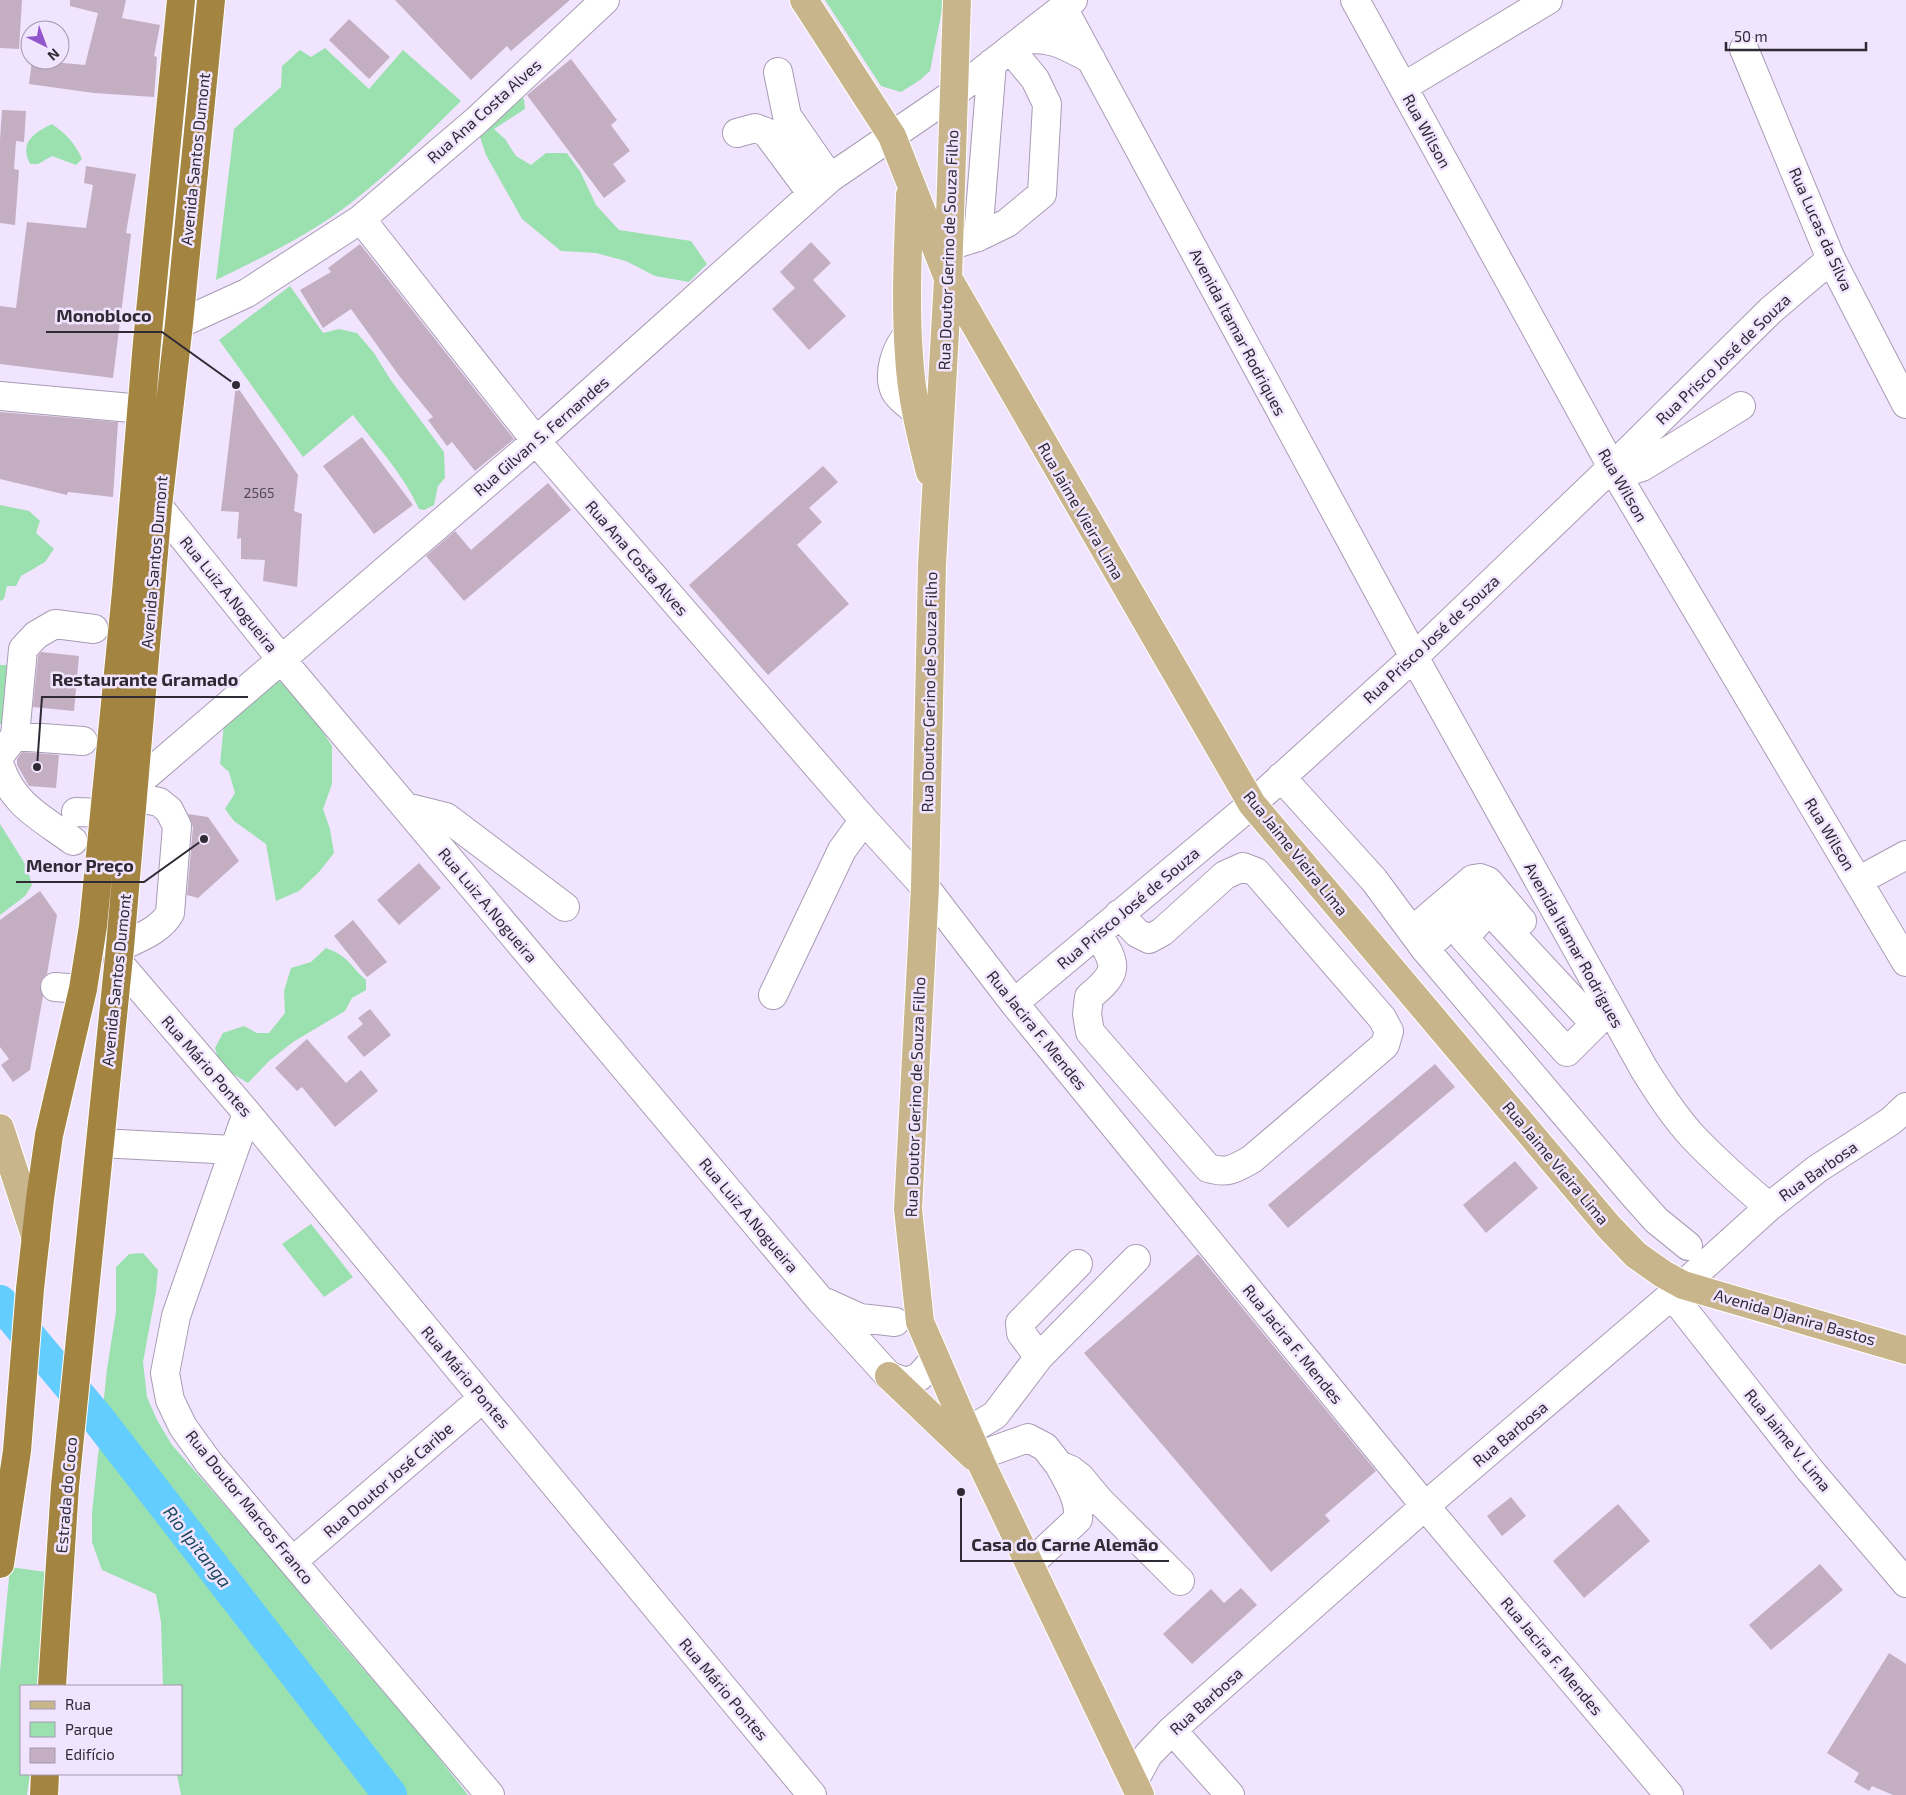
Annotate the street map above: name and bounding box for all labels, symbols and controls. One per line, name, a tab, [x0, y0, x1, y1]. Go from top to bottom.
north arrow	[20, 20, 70, 70]
scale bar	[1726, 20, 1866, 52]
text: 50 m	[1734, 27, 1768, 45]
text: N	[45, 45, 63, 65]
street label: Rua Ana Costa Alves	[423, 55, 544, 167]
street label: Avenida Santos Dumont	[176, 72, 213, 246]
street label: Rua Wilson	[1399, 90, 1456, 171]
street label: Rua Doutor Gerino de Souza Filho	[934, 129, 961, 371]
street label: Rua Lucas da Silva	[1786, 164, 1857, 293]
street label: Avenida Itamar Rodriques	[1186, 245, 1291, 418]
street label: Rua Prisco José de Souza	[1651, 289, 1794, 428]
callout: Monobloco	[46, 299, 162, 332]
text: Monobloco	[56, 304, 152, 326]
street label: Rua Gilvan S. Fernandes	[469, 372, 612, 499]
street label: Rua Jaime Vieira Lima	[1034, 439, 1128, 583]
street label: Rua Wilson	[1595, 445, 1652, 525]
street label: Avenida Santos Dumont	[136, 475, 171, 649]
house number: 2565	[244, 484, 274, 501]
street label: Rua Ana Costa Alves	[582, 496, 693, 619]
street label: Rua Luiz A.Nogueira	[177, 532, 282, 656]
street label: Rua Prisco José de Souza	[1358, 570, 1503, 707]
street label: Rua Doutor Gerino de Souza Filho	[917, 571, 940, 813]
callout: Restaurante Gramado	[42, 664, 248, 697]
text: Restaurante Gramado	[52, 668, 238, 690]
street label: Rua Jaime Vieira Lima	[1240, 786, 1353, 919]
street label: Rua Wilson	[1801, 794, 1860, 874]
street label: Rua Luiz A.Nogueira	[435, 843, 542, 966]
street label: Rua Prisco José de Souza	[1053, 843, 1203, 973]
callout: Menor Preço	[16, 849, 144, 882]
text: Menor Preço	[26, 854, 134, 877]
street label: Avenida Itamar Rodrigues	[1521, 859, 1628, 1031]
street label: Avenida Santos Dumont	[97, 893, 134, 1067]
street label: Rua Jacira F. Mendes	[983, 966, 1091, 1093]
street label: Rua Doutor Gerino de Souza Filho	[901, 976, 928, 1218]
street label: Rua Mário Pontes	[158, 1011, 256, 1120]
street label: Rua Jaime Vieira Lima	[1499, 1097, 1613, 1228]
street label: Rua Barbosa	[1775, 1137, 1861, 1205]
street label: Rua Luiz A.Nogueira	[696, 1153, 803, 1276]
street label: Rua Jacira F. Mendes	[1239, 1280, 1347, 1407]
street label: Avenida Djanira Bastos	[1712, 1284, 1878, 1350]
street label: Rua Mário Pontes	[418, 1322, 515, 1432]
street label: Rua Jaime V. Lima	[1741, 1385, 1836, 1495]
street label: Rua Barbosa	[1468, 1397, 1551, 1470]
street label: Rua Doutor José Caribe	[319, 1418, 456, 1541]
street label: Rua Doutor Marcos Franco	[183, 1426, 318, 1587]
street label: Estrada do Coco	[51, 1436, 80, 1554]
water label: Rio Ipitanga	[159, 1501, 236, 1592]
callout: Casa do Carne Alemão	[961, 1528, 1169, 1561]
text: Casa do Carne Alemão	[971, 1533, 1159, 1555]
street label: Rua Jacira F. Mendes	[1497, 1593, 1607, 1719]
street label: Rua Mário Pontes	[676, 1634, 773, 1744]
street label: Rua Barbosa	[1165, 1663, 1246, 1738]
legend	[20, 1685, 182, 1775]
text: Rua	[65, 1695, 91, 1713]
text: Parque	[65, 1720, 113, 1738]
text: Edifício	[65, 1745, 115, 1763]

